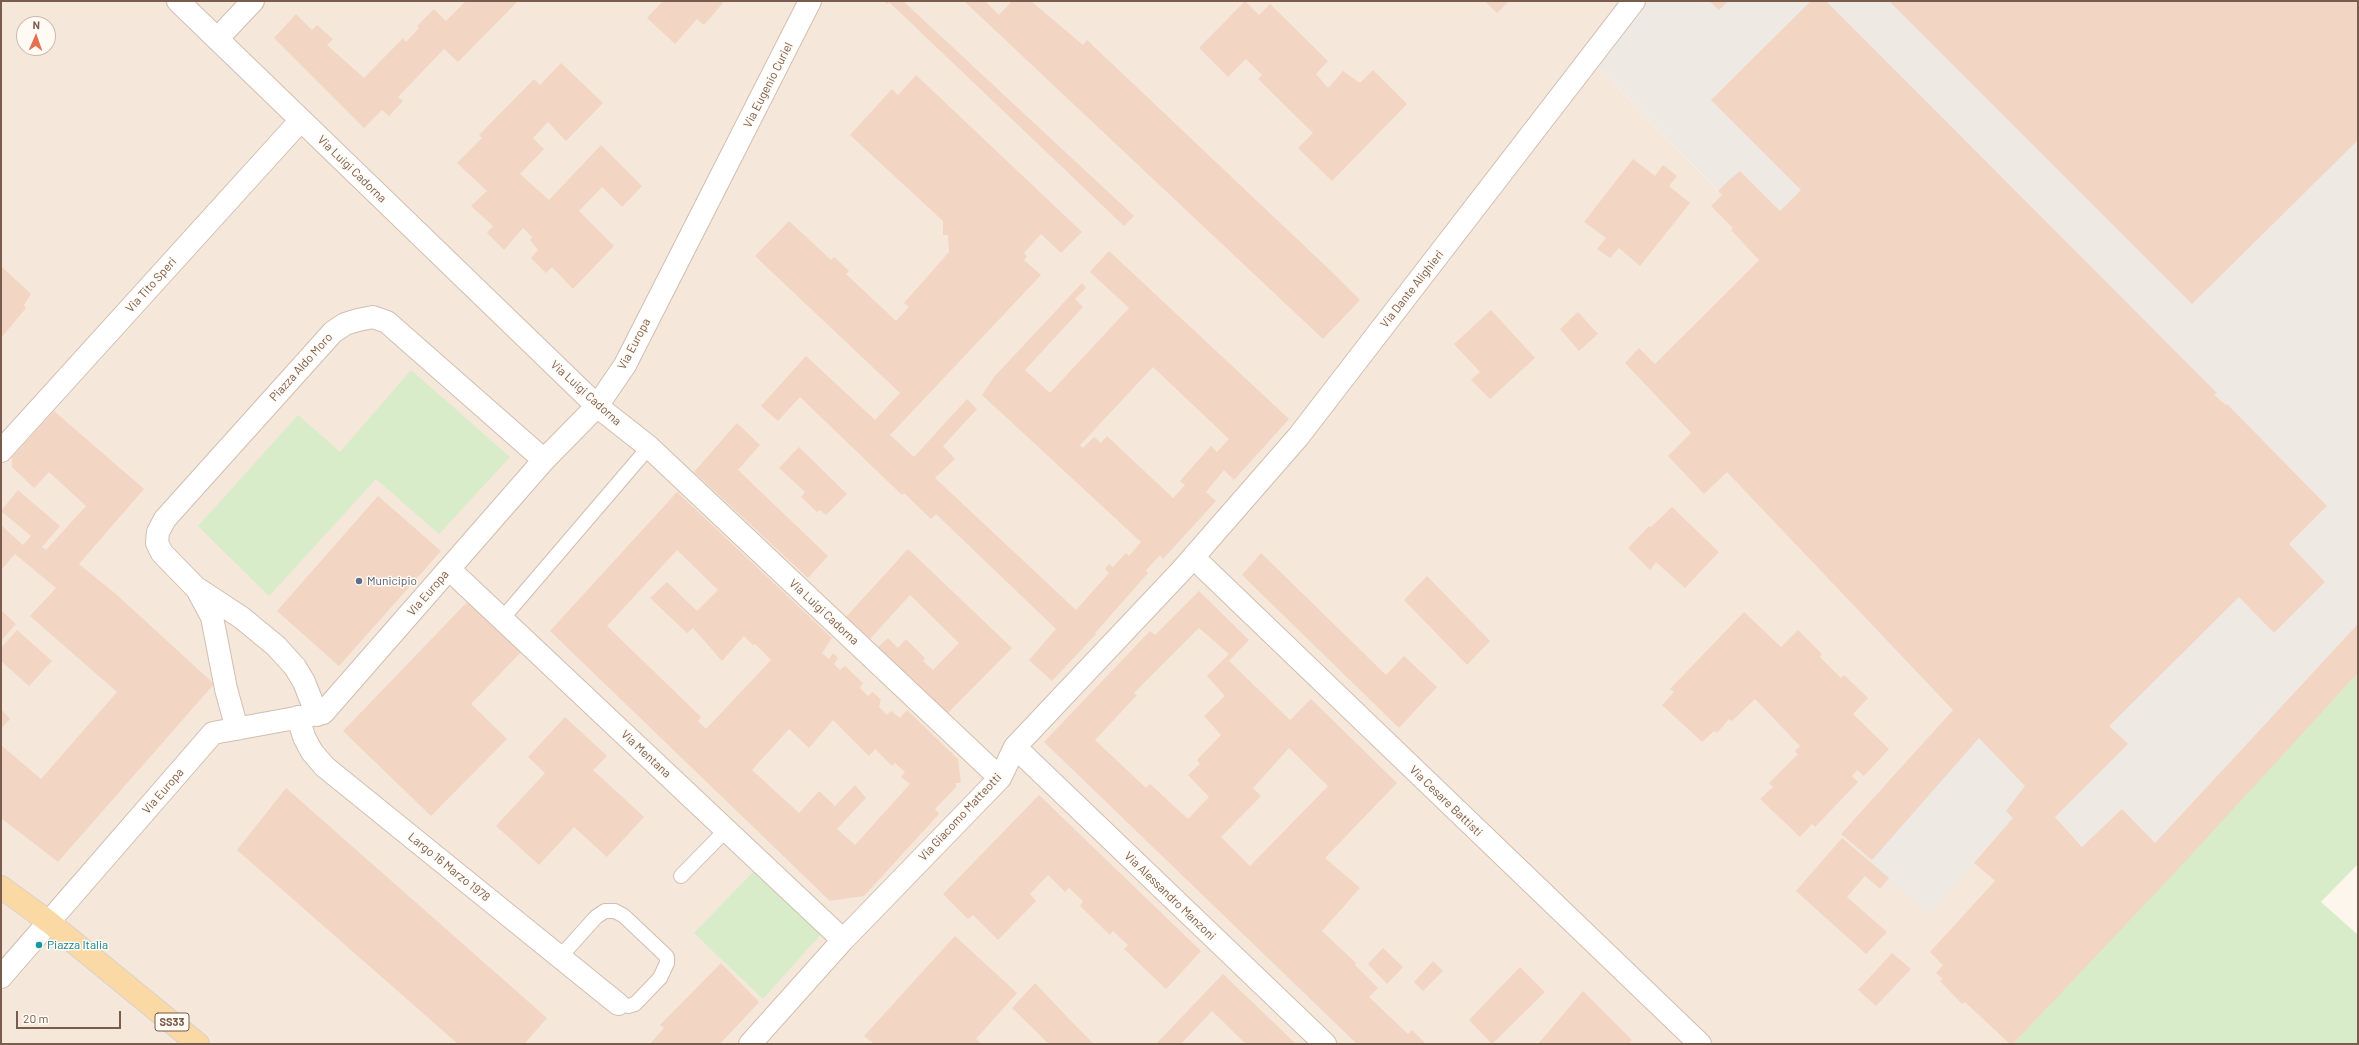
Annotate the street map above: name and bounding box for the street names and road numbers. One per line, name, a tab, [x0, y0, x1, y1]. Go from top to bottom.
street label: Via Eugenio Curiel	[740, 40, 796, 130]
street label: Via Luigi Cadorna	[315, 132, 389, 206]
street label: Via Dante Alighieri	[1377, 247, 1447, 331]
street label: Via Tito Speri	[123, 255, 179, 315]
street label: Via Europa	[615, 316, 653, 372]
street label: Piazza Aldo Moro	[267, 330, 335, 404]
street label: Via Luigi Cadorna	[548, 357, 624, 429]
street label: Via Europa	[404, 567, 452, 619]
street label: Via Luigi Cadorna	[786, 576, 862, 648]
street label: Via Mentana	[618, 727, 674, 781]
street label: Via Cesare Battisti	[1407, 763, 1485, 839]
street label: Via Europa	[139, 765, 187, 817]
street label: Via Giacomo Matteotti	[916, 770, 1004, 864]
street label: Largo 16 Marzo 1978	[405, 830, 493, 904]
street label: Via Alessandro Manzoni	[1121, 849, 1219, 943]
road number: SS33	[155, 1013, 189, 1031]

